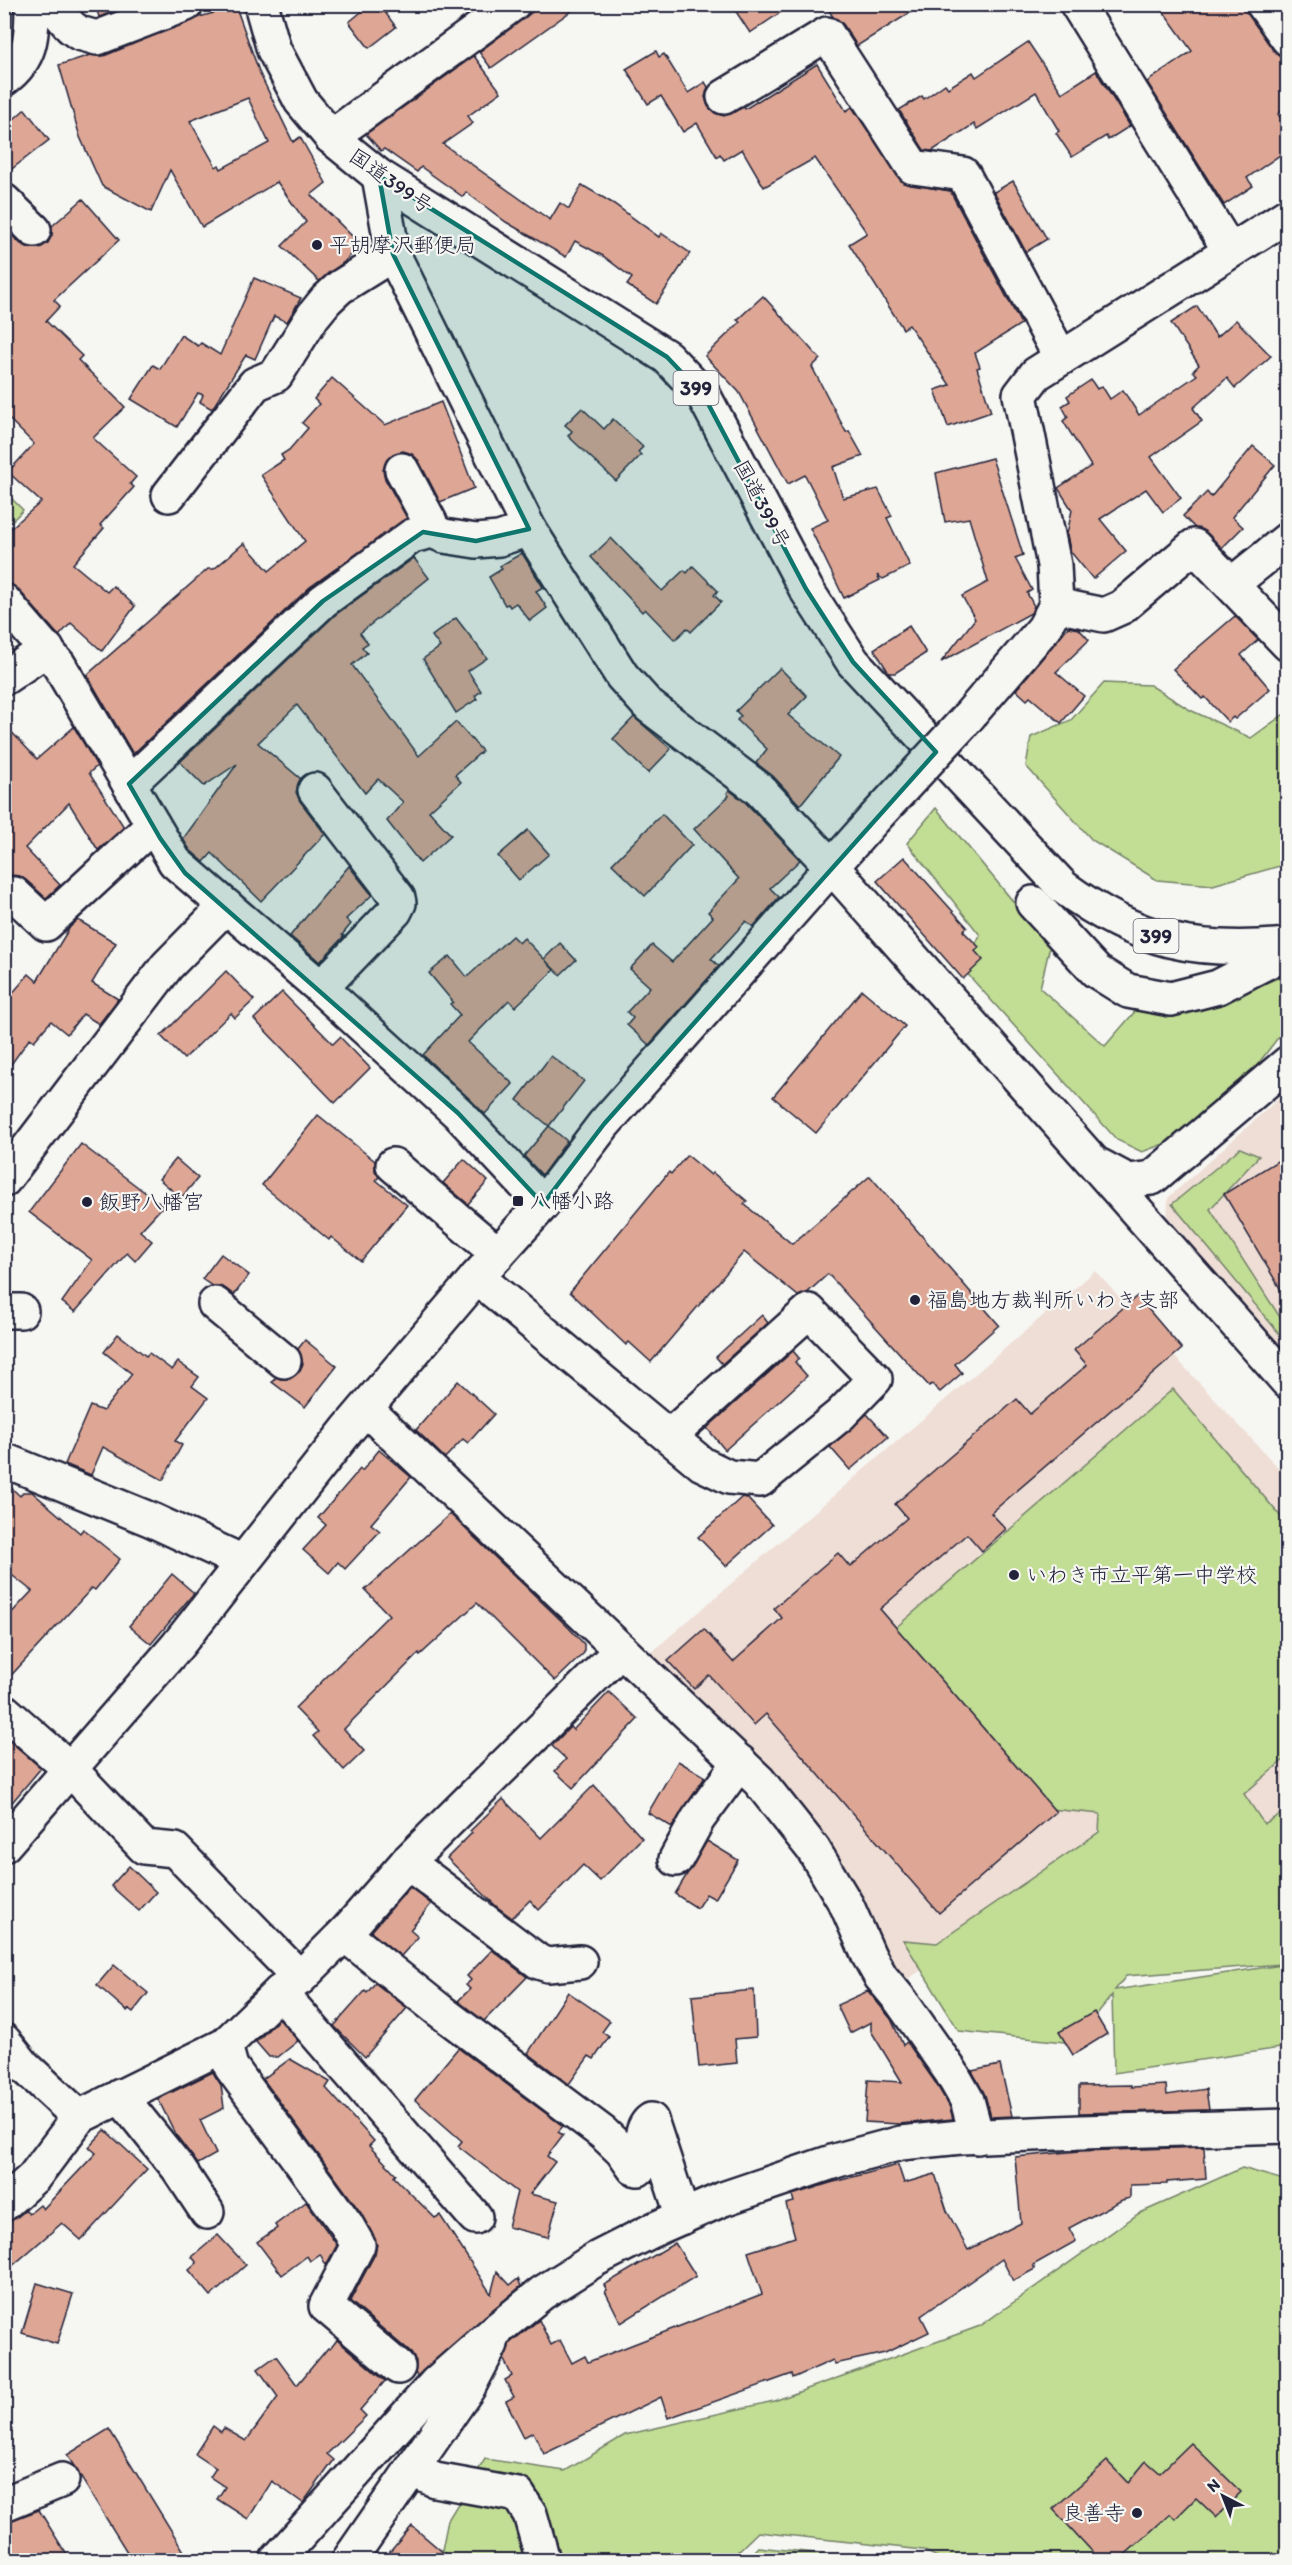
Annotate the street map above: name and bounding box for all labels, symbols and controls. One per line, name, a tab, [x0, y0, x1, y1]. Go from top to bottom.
street label: 国道399号	[345, 143, 438, 218]
place label: 平胡摩沢郵便局	[329, 232, 476, 257]
marker: 平胡摩沢郵便局	[310, 238, 324, 252]
road number: 399	[674, 371, 718, 405]
street label: 国道399号	[729, 455, 796, 552]
road number: 399	[1134, 919, 1178, 953]
place label: 八幡小路	[530, 1188, 614, 1213]
place label: 飯野八幡宮	[99, 1189, 204, 1214]
marker: 八幡小路	[511, 1194, 525, 1208]
marker: 飯野八幡宮	[80, 1195, 94, 1209]
place label: 福島地方裁判所いわき支部	[927, 1287, 1179, 1312]
marker: 福島地方裁判所いわき支部	[908, 1293, 922, 1307]
place label: いわき市立平第一中学校	[1026, 1562, 1257, 1587]
marker: いわき市立平第一中学校	[1007, 1568, 1021, 1582]
north arrow	[1193, 2466, 1253, 2526]
text: N	[1203, 2475, 1224, 2496]
place label: 良善寺	[1062, 2500, 1125, 2525]
marker: 良善寺	[1130, 2506, 1144, 2520]

